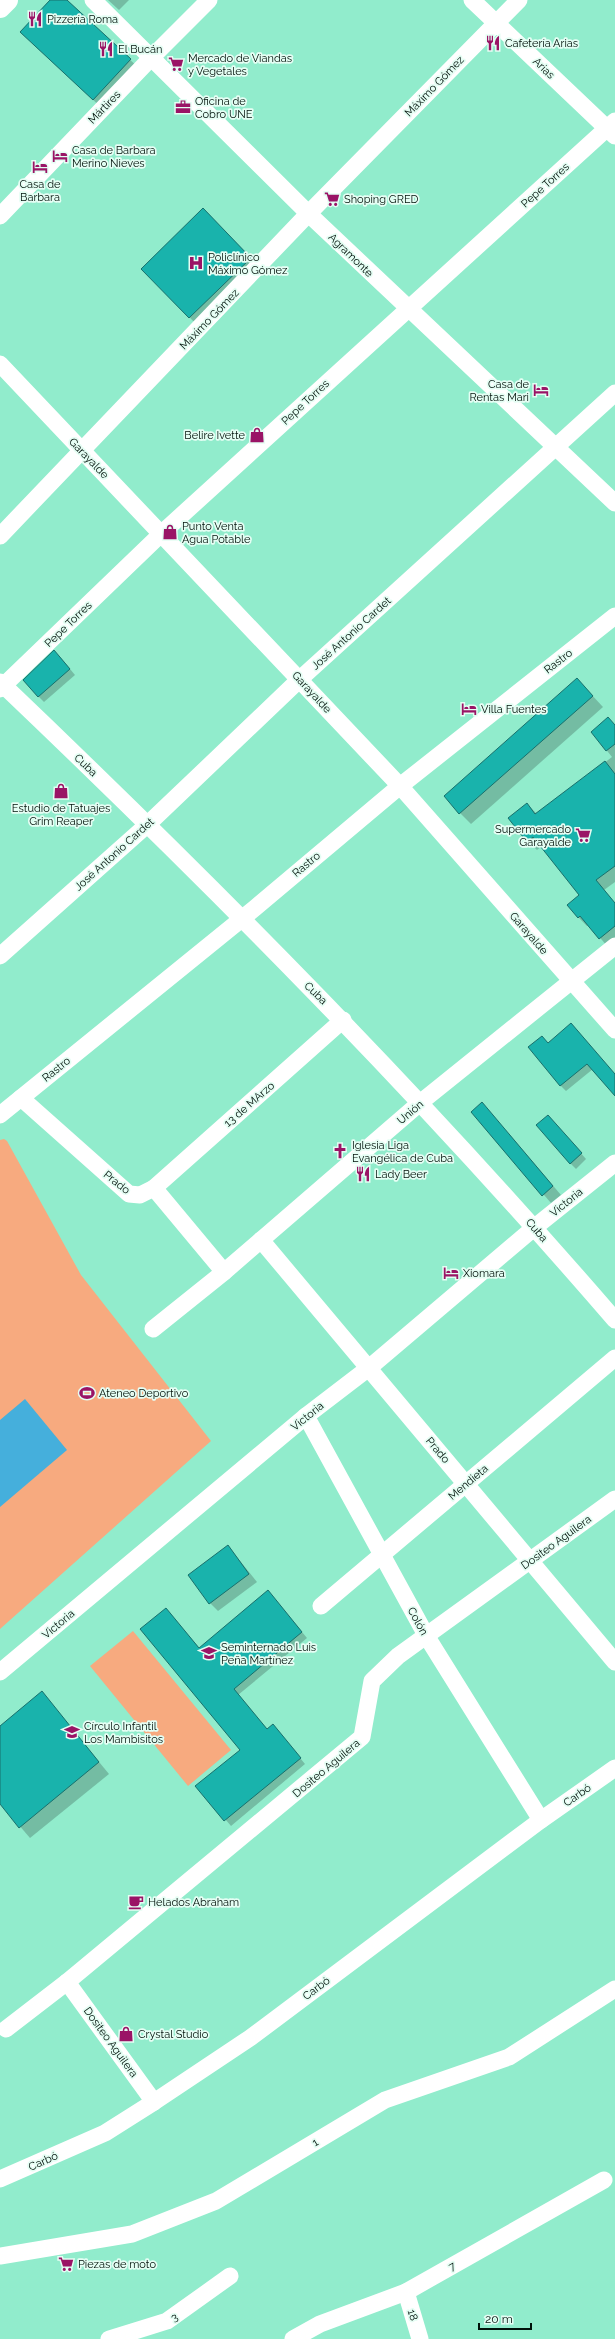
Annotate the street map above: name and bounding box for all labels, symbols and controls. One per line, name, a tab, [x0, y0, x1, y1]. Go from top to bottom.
restaurant icon: Pizzería Roma	[26, 10, 44, 28]
place label: Pizzería Roma	[47, 13, 118, 26]
restaurant icon: Cafetería Arias	[484, 34, 502, 52]
place label: Cafetería Arias	[505, 37, 578, 50]
restaurant icon: El Bucán	[97, 40, 115, 58]
place label: El Bucán	[118, 43, 162, 56]
place label: Mercado de Viandas y Vegetales	[188, 52, 292, 78]
street label: Máximo Gómez	[402, 53, 467, 119]
supermarket icon: Mercado de Viandas y Vegetales	[167, 55, 185, 73]
street label: Arias	[530, 55, 557, 82]
street label: Mártires	[85, 88, 123, 127]
place label: Oficina de Cobro UNE	[195, 95, 253, 121]
office icon: Oficina de Cobro UNE	[174, 98, 192, 116]
place label: Casa de Barbara Merino Nieves	[72, 144, 156, 170]
hotel icon: Casa de Barbara Merino Nieves	[51, 147, 69, 165]
hotel icon: Casa de Barbara	[31, 158, 49, 176]
street label: Pepe Torres	[519, 160, 572, 210]
place label: Casa de Barbara	[20, 178, 61, 204]
supermarket icon: Shoping GRED	[323, 190, 341, 208]
place label: Shoping GRED	[344, 193, 419, 206]
street label: Agramonte	[326, 231, 376, 280]
place label: Policlínico Máximo Gómez	[208, 251, 288, 277]
hospital icon: Policlínico Máximo Gómez	[187, 254, 205, 272]
street label: Máximo Gómez	[177, 286, 242, 352]
street label: Pepe Torres	[279, 377, 332, 428]
place label: Casa de Rentas Mari	[470, 378, 530, 404]
hotel icon: Casa de Rentas Mari	[532, 381, 550, 399]
shop icon: Belire Ivette	[248, 426, 266, 444]
place label: Belire Ivette	[184, 429, 246, 442]
street label: Garayalde	[66, 435, 112, 482]
place label: Punto Venta Agua Potable	[182, 520, 251, 546]
shop icon: Punto Venta Agua Potable	[161, 523, 179, 541]
street label: José Antonio Cardet	[309, 594, 394, 672]
street label: Pepe Torres	[42, 599, 95, 650]
street label: Rastro	[542, 646, 575, 676]
street label: Garayalde	[289, 669, 334, 716]
hotel icon: Villa Fuentes	[460, 700, 478, 718]
place label: Villa Fuentes	[481, 703, 546, 716]
street label: Cuba	[71, 751, 100, 779]
shop icon: Estudio de Tatuajes Grim Reaper	[52, 782, 70, 800]
place label: Estudio de Tatuajes Grim Reaper	[12, 802, 110, 828]
street label: José Antonio Cardet	[72, 815, 157, 893]
place label: Supermercado Garayalde	[495, 823, 572, 849]
supermarket icon: Supermercado Garayalde	[574, 826, 592, 844]
street label: Rastro	[290, 849, 323, 880]
street label: Garayalde	[507, 910, 551, 957]
street label: Cuba	[301, 979, 330, 1007]
street label: Rastro	[40, 1054, 73, 1085]
street label: 13 de MArzo	[222, 1079, 277, 1130]
street label: Unión	[395, 1098, 426, 1127]
place label: Iglesia Liga Evangélica de Cuba	[352, 1139, 453, 1165]
church icon: Iglesia Liga Evangélica de Cuba	[331, 1142, 349, 1160]
restaurant icon: Lady Beer	[354, 1165, 372, 1183]
street label: Prado	[101, 1168, 133, 1197]
place label: Lady Beer	[375, 1168, 427, 1181]
street label: Victoria	[547, 1185, 585, 1219]
street label: Cuba	[523, 1216, 550, 1245]
hotel icon: Xiomara	[442, 1264, 460, 1282]
place label: Xiomara	[463, 1267, 505, 1280]
sports icon: Ateneo Deportivo	[78, 1384, 96, 1402]
place label: Ateneo Deportivo	[99, 1387, 189, 1400]
street label: Victoria	[288, 1399, 326, 1433]
street label: Prado	[423, 1435, 453, 1466]
street label: Mendieta	[446, 1462, 491, 1503]
street label: Dositeo Aguilera	[519, 1513, 594, 1572]
street label: Colón	[405, 1605, 431, 1638]
street label: Victoria	[39, 1607, 77, 1642]
place label: Seminternado Luis Peña Martínez	[221, 1641, 316, 1667]
school or university icon: Seminternado Luis Peña Martínez	[200, 1644, 218, 1662]
place label: Círculo Infantil Los Mambisitos	[84, 1720, 163, 1746]
school or university icon: Círculo Infantil Los Mambisitos	[63, 1723, 81, 1741]
street label: Dositeo Aguilera	[290, 1737, 362, 1800]
street label: Carbó	[561, 1781, 594, 1810]
cafe icon: Helados Abraham	[127, 1893, 145, 1911]
place label: Helados Abraham	[148, 1896, 239, 1909]
street label: Carbó	[300, 1974, 333, 2003]
street label: Dositeo Aguilera	[81, 2005, 140, 2080]
shop icon: Crystal Studio	[117, 2025, 135, 2043]
place label: Crystal Studio	[138, 2028, 209, 2041]
street label: 1	[310, 2135, 321, 2149]
street label: Carbó	[27, 2149, 60, 2174]
supermarket icon: Piezas de moto	[57, 2255, 75, 2273]
place label: Piezas de moto	[78, 2258, 156, 2271]
street label: 7	[447, 2259, 458, 2274]
scale bar	[479, 2305, 531, 2331]
street label: 18	[405, 2308, 420, 2322]
street label: 3	[168, 2310, 180, 2324]
text: 20 m	[485, 2312, 513, 2326]

